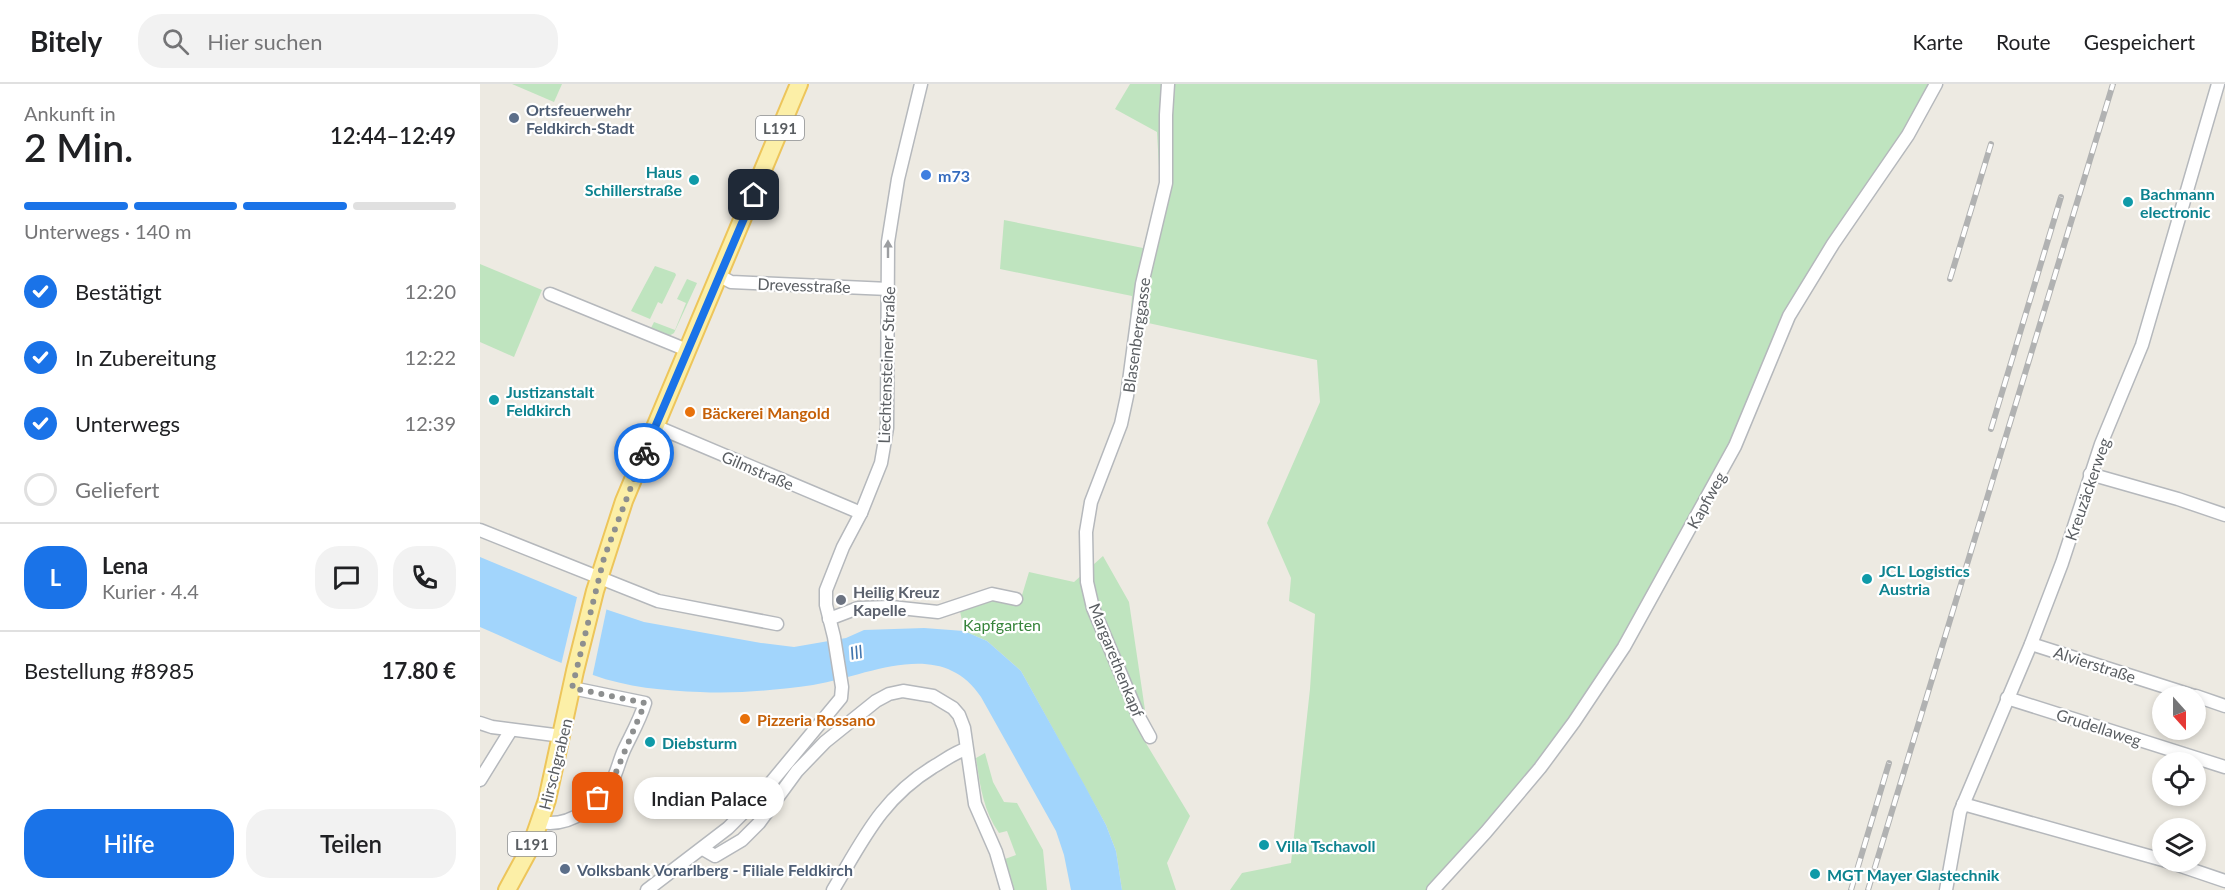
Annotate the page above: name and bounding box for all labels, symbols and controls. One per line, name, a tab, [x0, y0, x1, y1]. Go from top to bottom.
search box	[138, 14, 558, 68]
text: Bitely	[30, 24, 102, 58]
icon: search	[159, 25, 192, 58]
text: Hier suchen	[207, 28, 322, 55]
text: Karte	[1913, 29, 1963, 54]
text: Route	[1996, 29, 2051, 54]
text: Gespeichert	[2084, 29, 2195, 54]
place label: Ortsfeuerwehr Feldkirch-Stadt	[526, 100, 635, 137]
text: Ankunft in	[24, 101, 116, 125]
marker: Ortsfeuerwehr Feldkirch-Stadt	[507, 111, 521, 125]
road number: L191	[756, 116, 804, 140]
text: 12:44–12:49	[330, 122, 456, 149]
text: 2 Min.	[24, 124, 133, 170]
place label: Haus Schillerstraße	[585, 162, 682, 199]
place label: m73	[938, 166, 970, 185]
marker: m73	[919, 168, 933, 182]
pin	[728, 169, 779, 220]
marker: Haus Schillerstraße	[687, 173, 701, 187]
icon: home	[737, 178, 770, 211]
place label: Bachmann electronic	[2140, 184, 2215, 221]
marker: Bachmann electronic	[2121, 195, 2135, 209]
text: Unterwegs · 140 m	[24, 219, 191, 243]
one-way arrow	[883, 239, 893, 258]
street label: Drevesstraße	[757, 274, 851, 296]
icon: check	[24, 275, 57, 308]
street label: Blasenberggasse	[1119, 276, 1153, 394]
text: Bestätigt	[75, 278, 162, 305]
text: 12:20	[405, 279, 456, 303]
street label: Liechtensteiner Straße	[874, 286, 898, 444]
icon: check	[24, 341, 57, 374]
text: In Zubereitung	[75, 344, 216, 371]
text: 12:22	[405, 345, 456, 369]
place label: Justizanstalt Feldkirch	[506, 382, 595, 419]
marker: Justizanstalt Feldkirch	[487, 393, 501, 407]
place label: Bäckerei Mangold	[702, 403, 830, 422]
marker: Bäckerei Mangold	[683, 405, 697, 419]
icon: check	[24, 407, 57, 440]
text: Unterwegs	[75, 410, 180, 437]
text: 12:39	[405, 411, 456, 435]
courier	[614, 423, 674, 483]
street label: Kreuzäckerweg	[2061, 435, 2113, 543]
icon: bike	[628, 437, 661, 470]
street label: Gilmstraße	[719, 446, 797, 494]
street label: Kapfweg	[1683, 468, 1729, 532]
text: Geliefert	[75, 476, 159, 503]
button: chat	[315, 546, 378, 609]
button: phone	[393, 546, 456, 609]
text: Lena	[102, 552, 148, 579]
place label: JCL Logistics Austria	[1878, 561, 1970, 598]
text: L	[50, 564, 61, 591]
marker: JCL Logistics Austria	[1860, 572, 1874, 586]
text: Kurier · 4.4	[102, 579, 199, 603]
place label: Heilig Kreuz Kapelle	[853, 582, 940, 619]
marker: Heilig Kreuz Kapelle	[834, 593, 848, 607]
street label: Margarethenkapf	[1086, 600, 1149, 720]
park label: Kapfgarten	[963, 615, 1041, 634]
water label: Ill	[848, 640, 864, 664]
street label: Alvierstraße	[2052, 642, 2138, 686]
text: Bestellung #8985	[24, 657, 194, 684]
text: 17.80 €	[382, 657, 456, 684]
north arrow	[2152, 686, 2206, 740]
map controls	[2152, 686, 2206, 872]
street label: Grudellaweg	[2054, 704, 2144, 750]
place label: Pizzeria Rossano	[757, 710, 875, 729]
marker: Pizzeria Rossano	[738, 712, 752, 726]
street label: Hirschgraben	[534, 716, 576, 812]
place label: Diebsturm	[662, 733, 737, 752]
marker: Diebsturm	[643, 735, 657, 749]
button: locate	[2152, 752, 2206, 806]
pin	[572, 772, 623, 823]
callout: Indian Palace	[634, 777, 784, 819]
icon: bag	[581, 781, 614, 814]
text: Indian Palace	[651, 786, 767, 810]
button: Hilfe	[24, 809, 234, 878]
button: Teilen	[246, 809, 456, 878]
button: layers	[2152, 818, 2206, 872]
road number: L191	[508, 832, 556, 856]
place label: Villa Tschavoll	[1275, 836, 1376, 855]
marker: Villa Tschavoll	[1257, 838, 1271, 852]
place label: Volksbank Vorarlberg - Filiale Feldkirch	[576, 860, 853, 879]
marker: Volksbank Vorarlberg - Filiale Feldkirch	[558, 862, 572, 876]
place label: MGT Mayer Glastechnik	[1827, 865, 2000, 884]
marker: MGT Mayer Glastechnik	[1808, 867, 1822, 881]

